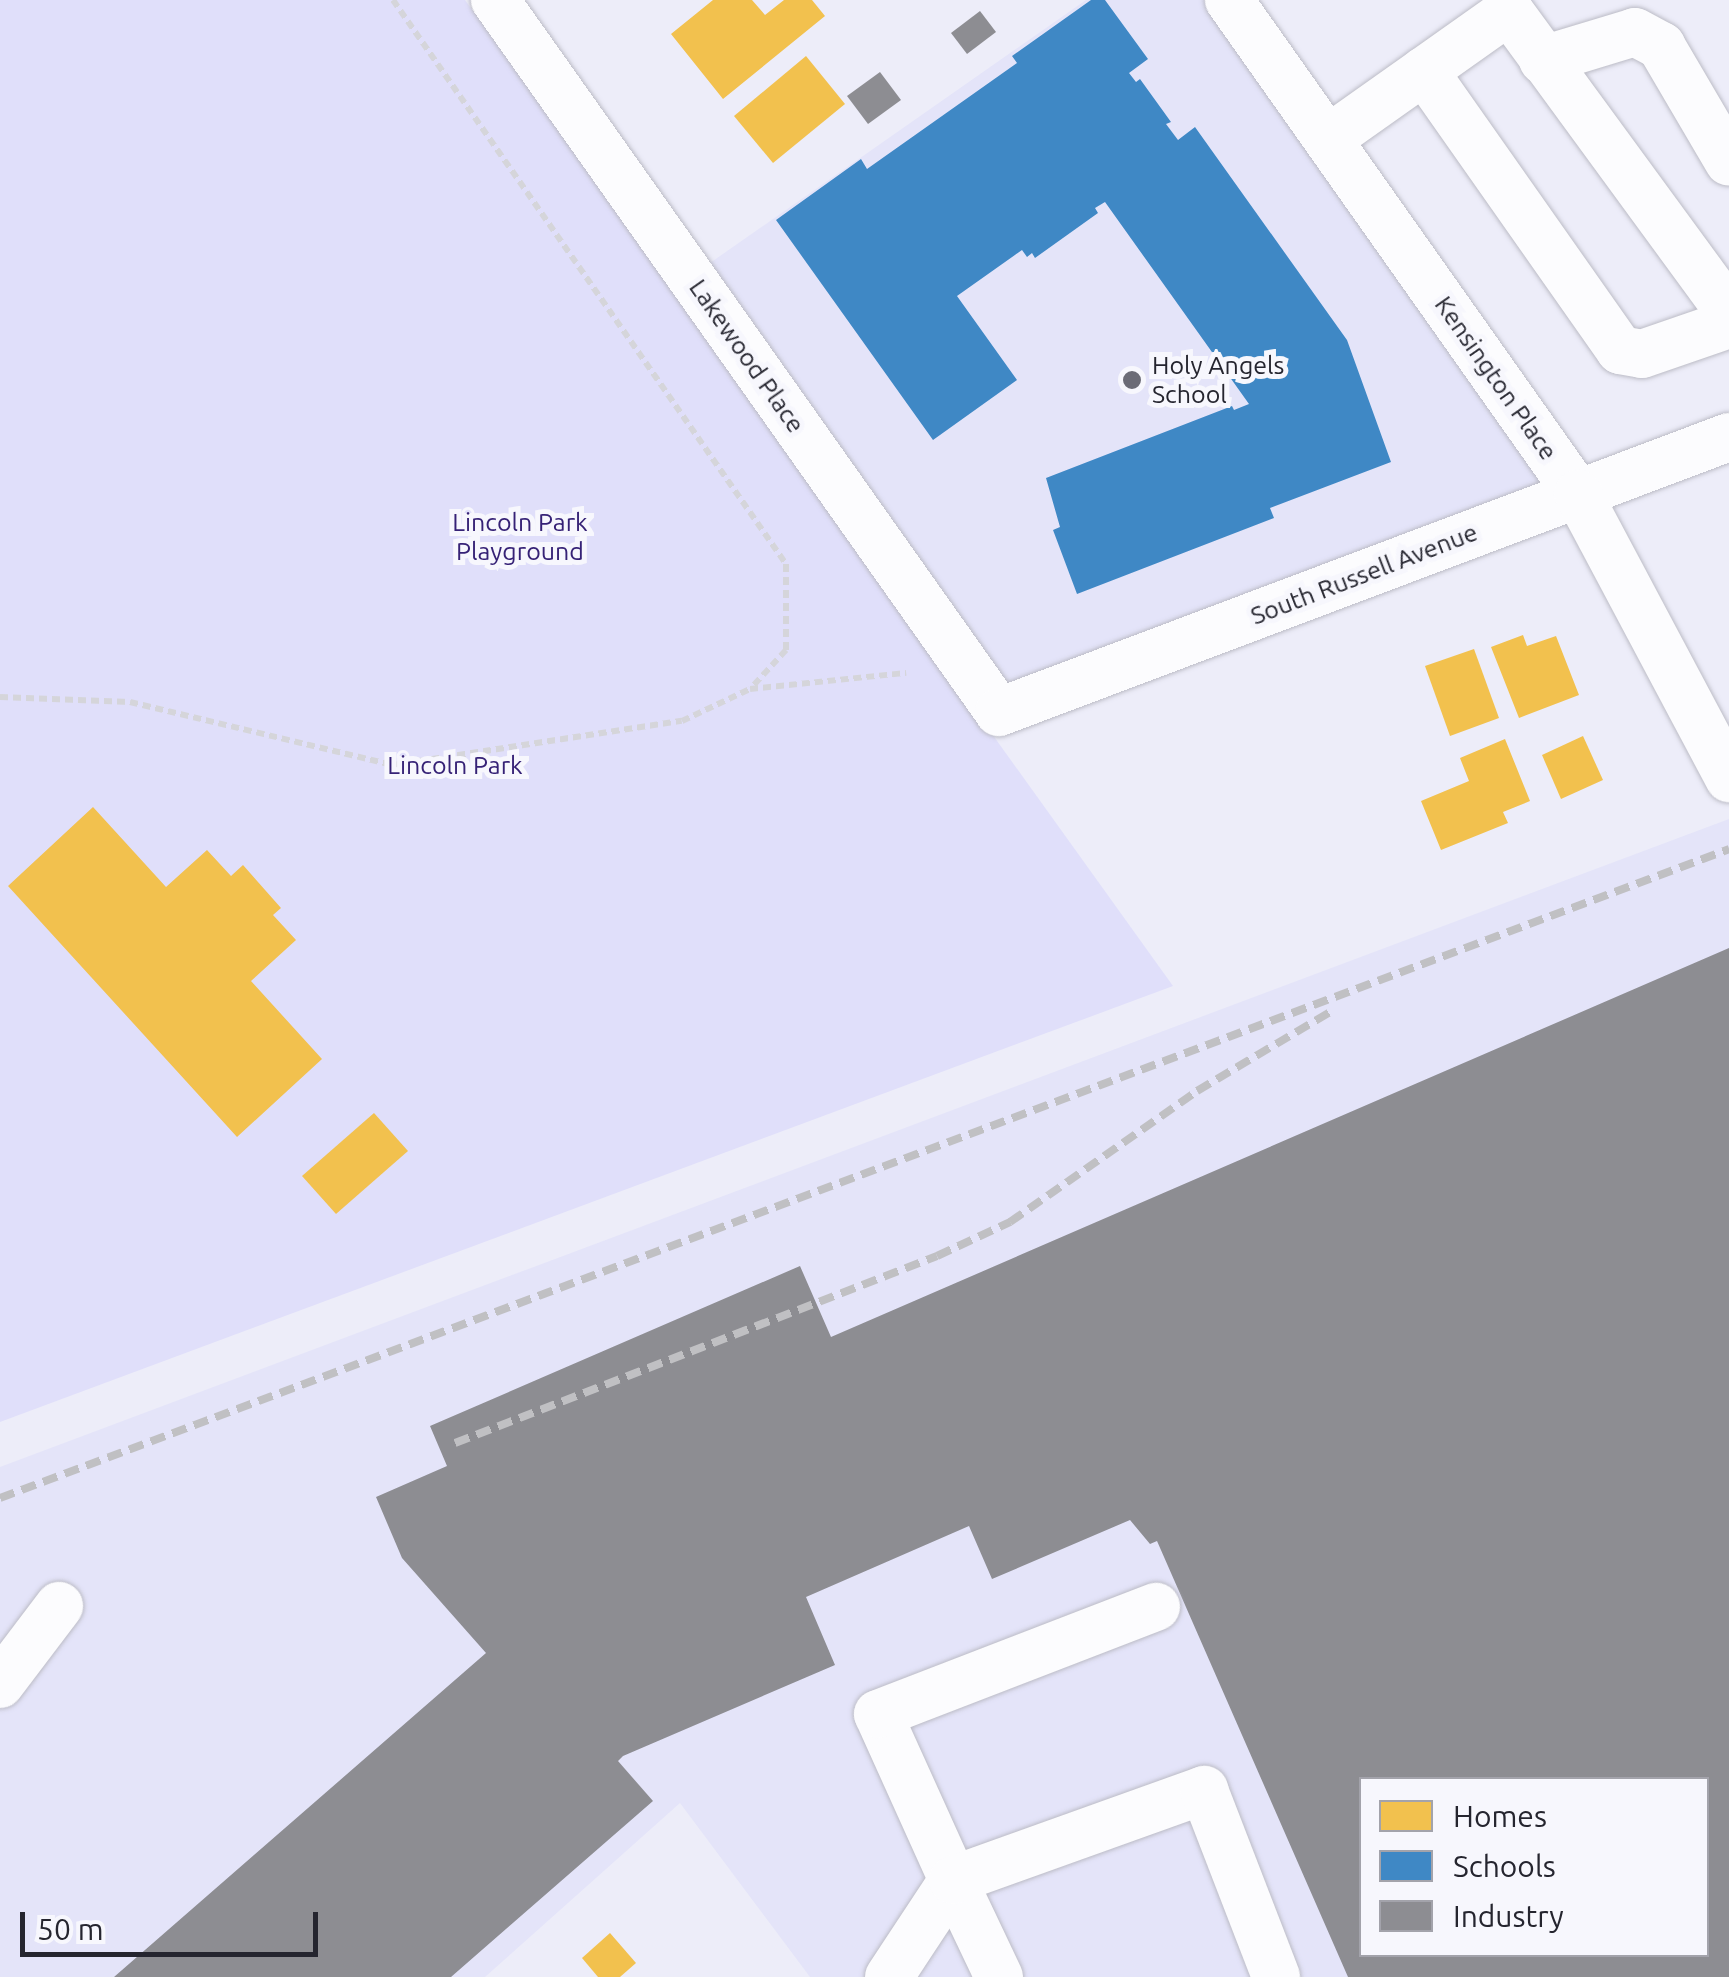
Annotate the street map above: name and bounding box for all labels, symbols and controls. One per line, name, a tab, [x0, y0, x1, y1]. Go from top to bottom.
street label: Lakewood Place	[683, 274, 811, 438]
street label: Kensington Place	[1428, 290, 1564, 466]
place label: Holy Angels School	[1152, 351, 1284, 410]
marker: Holy Angels School	[1121, 369, 1143, 391]
park label: Lincoln Park Playground	[452, 508, 588, 567]
street label: South Russell Avenue	[1246, 517, 1482, 631]
park label: Lincoln Park	[387, 750, 523, 780]
legend	[1359, 1777, 1709, 1957]
text: Homes	[1453, 1799, 1547, 1833]
text: Schools	[1453, 1849, 1556, 1883]
scale bar	[25, 1892, 322, 1954]
text: Industry	[1453, 1899, 1564, 1933]
text: 50 m	[37, 1912, 104, 1946]

